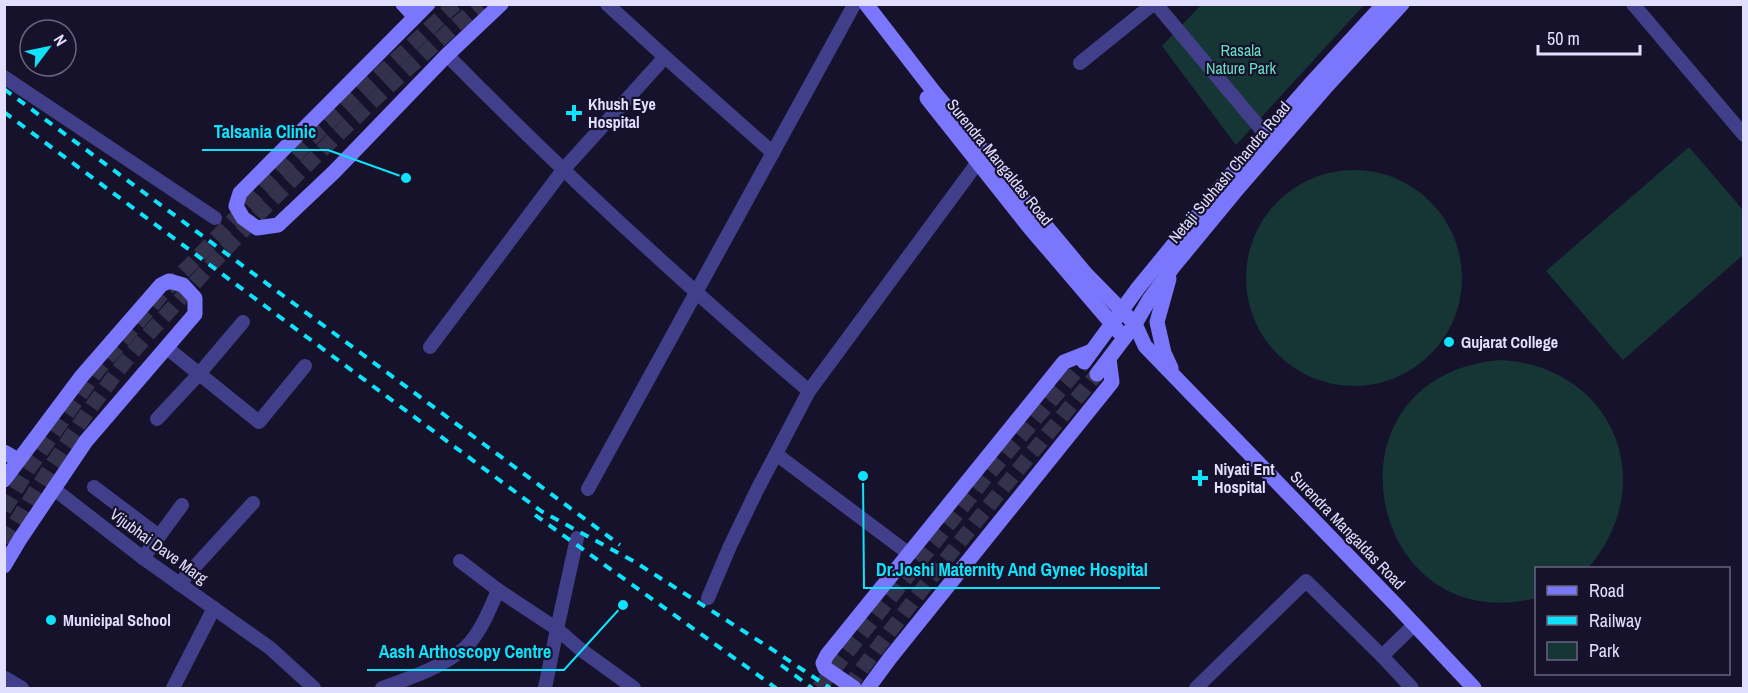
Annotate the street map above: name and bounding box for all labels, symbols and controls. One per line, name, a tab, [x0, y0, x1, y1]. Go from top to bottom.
north arrow	[18, 18, 78, 78]
scale bar	[1538, 18, 1640, 56]
text: 50 m	[1547, 26, 1580, 51]
text: N	[49, 30, 73, 50]
park label: Rasala Nature Park	[1206, 39, 1276, 79]
place label: Khush Eye Hospital	[588, 93, 656, 133]
street label: Surendra Mangaldas Road	[942, 94, 1058, 230]
street label: Netaji Subhash Chandra Road	[1163, 96, 1295, 248]
marker: Khush Eye Hospital	[565, 104, 583, 122]
callout: Talsania Clinic	[202, 114, 328, 150]
text: Talsania Clinic	[214, 119, 316, 144]
place label: Gujarat College	[1461, 331, 1558, 353]
marker: Gujarat College	[1442, 335, 1456, 349]
place label: Niyati Ent Hospital	[1214, 458, 1275, 498]
street label: Surendra Mangaldas Road	[1286, 466, 1410, 594]
marker: Niyati Ent Hospital	[1191, 469, 1209, 487]
street label: Vijubhai Dave Marg	[106, 503, 213, 589]
callout: Dr.Joshi Maternity And Gynec Hospital	[864, 552, 1160, 588]
text: Dr.Joshi Maternity And Gynec Hospital	[876, 557, 1148, 582]
legend	[1535, 567, 1730, 675]
text: Road	[1589, 578, 1624, 603]
text: Railway	[1589, 608, 1642, 633]
place label: Municipal School	[63, 609, 171, 631]
marker: Municipal School	[44, 613, 58, 627]
callout: Aash Arthoscopy Centre	[367, 634, 564, 670]
text: Park	[1589, 638, 1620, 663]
text: Aash Arthoscopy Centre	[379, 639, 551, 664]

